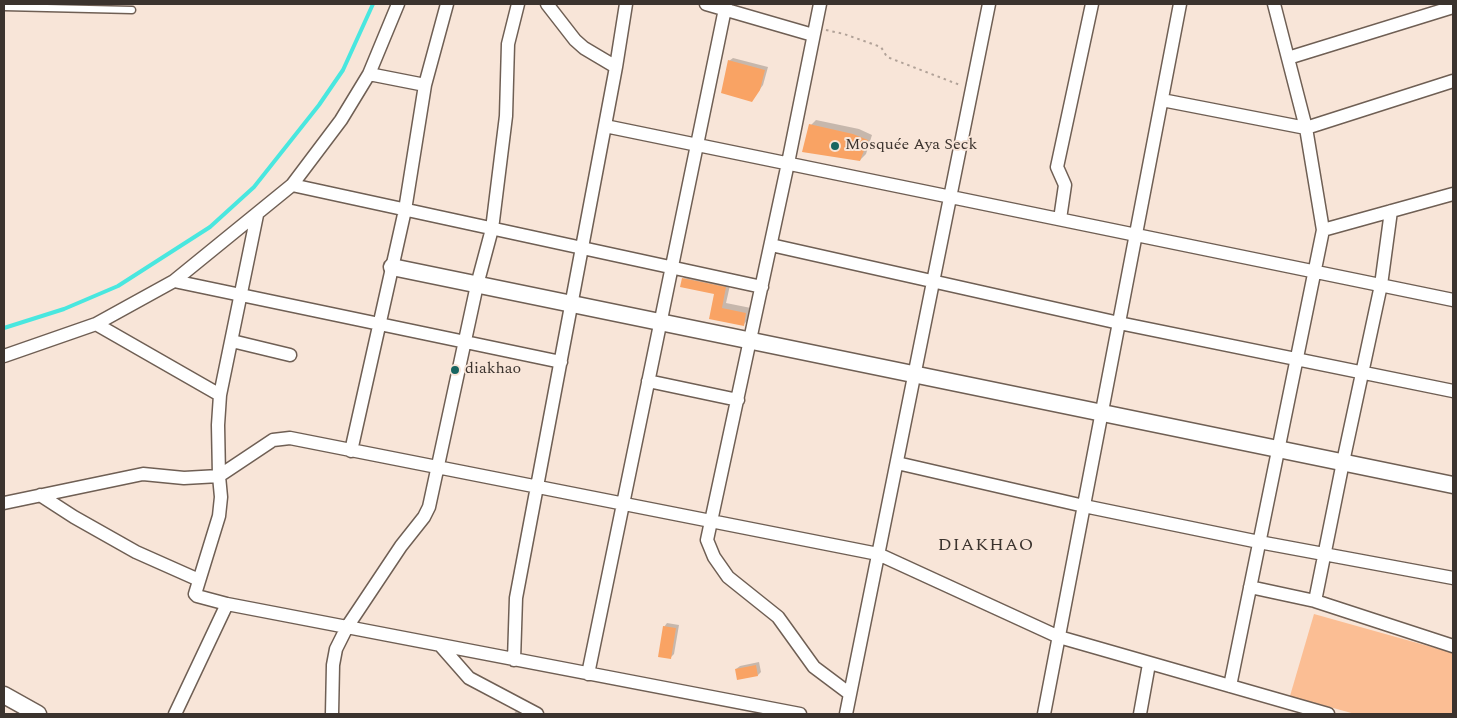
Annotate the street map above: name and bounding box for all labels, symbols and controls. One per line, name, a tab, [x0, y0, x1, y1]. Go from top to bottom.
place label: Mosquée Aya Seck	[845, 136, 977, 156]
marker: Mosquée Aya Seck	[829, 140, 841, 152]
place label: diakhao	[465, 360, 521, 380]
marker: diakhao	[449, 364, 461, 376]
district label: DIAKHAO	[937, 535, 1035, 557]

